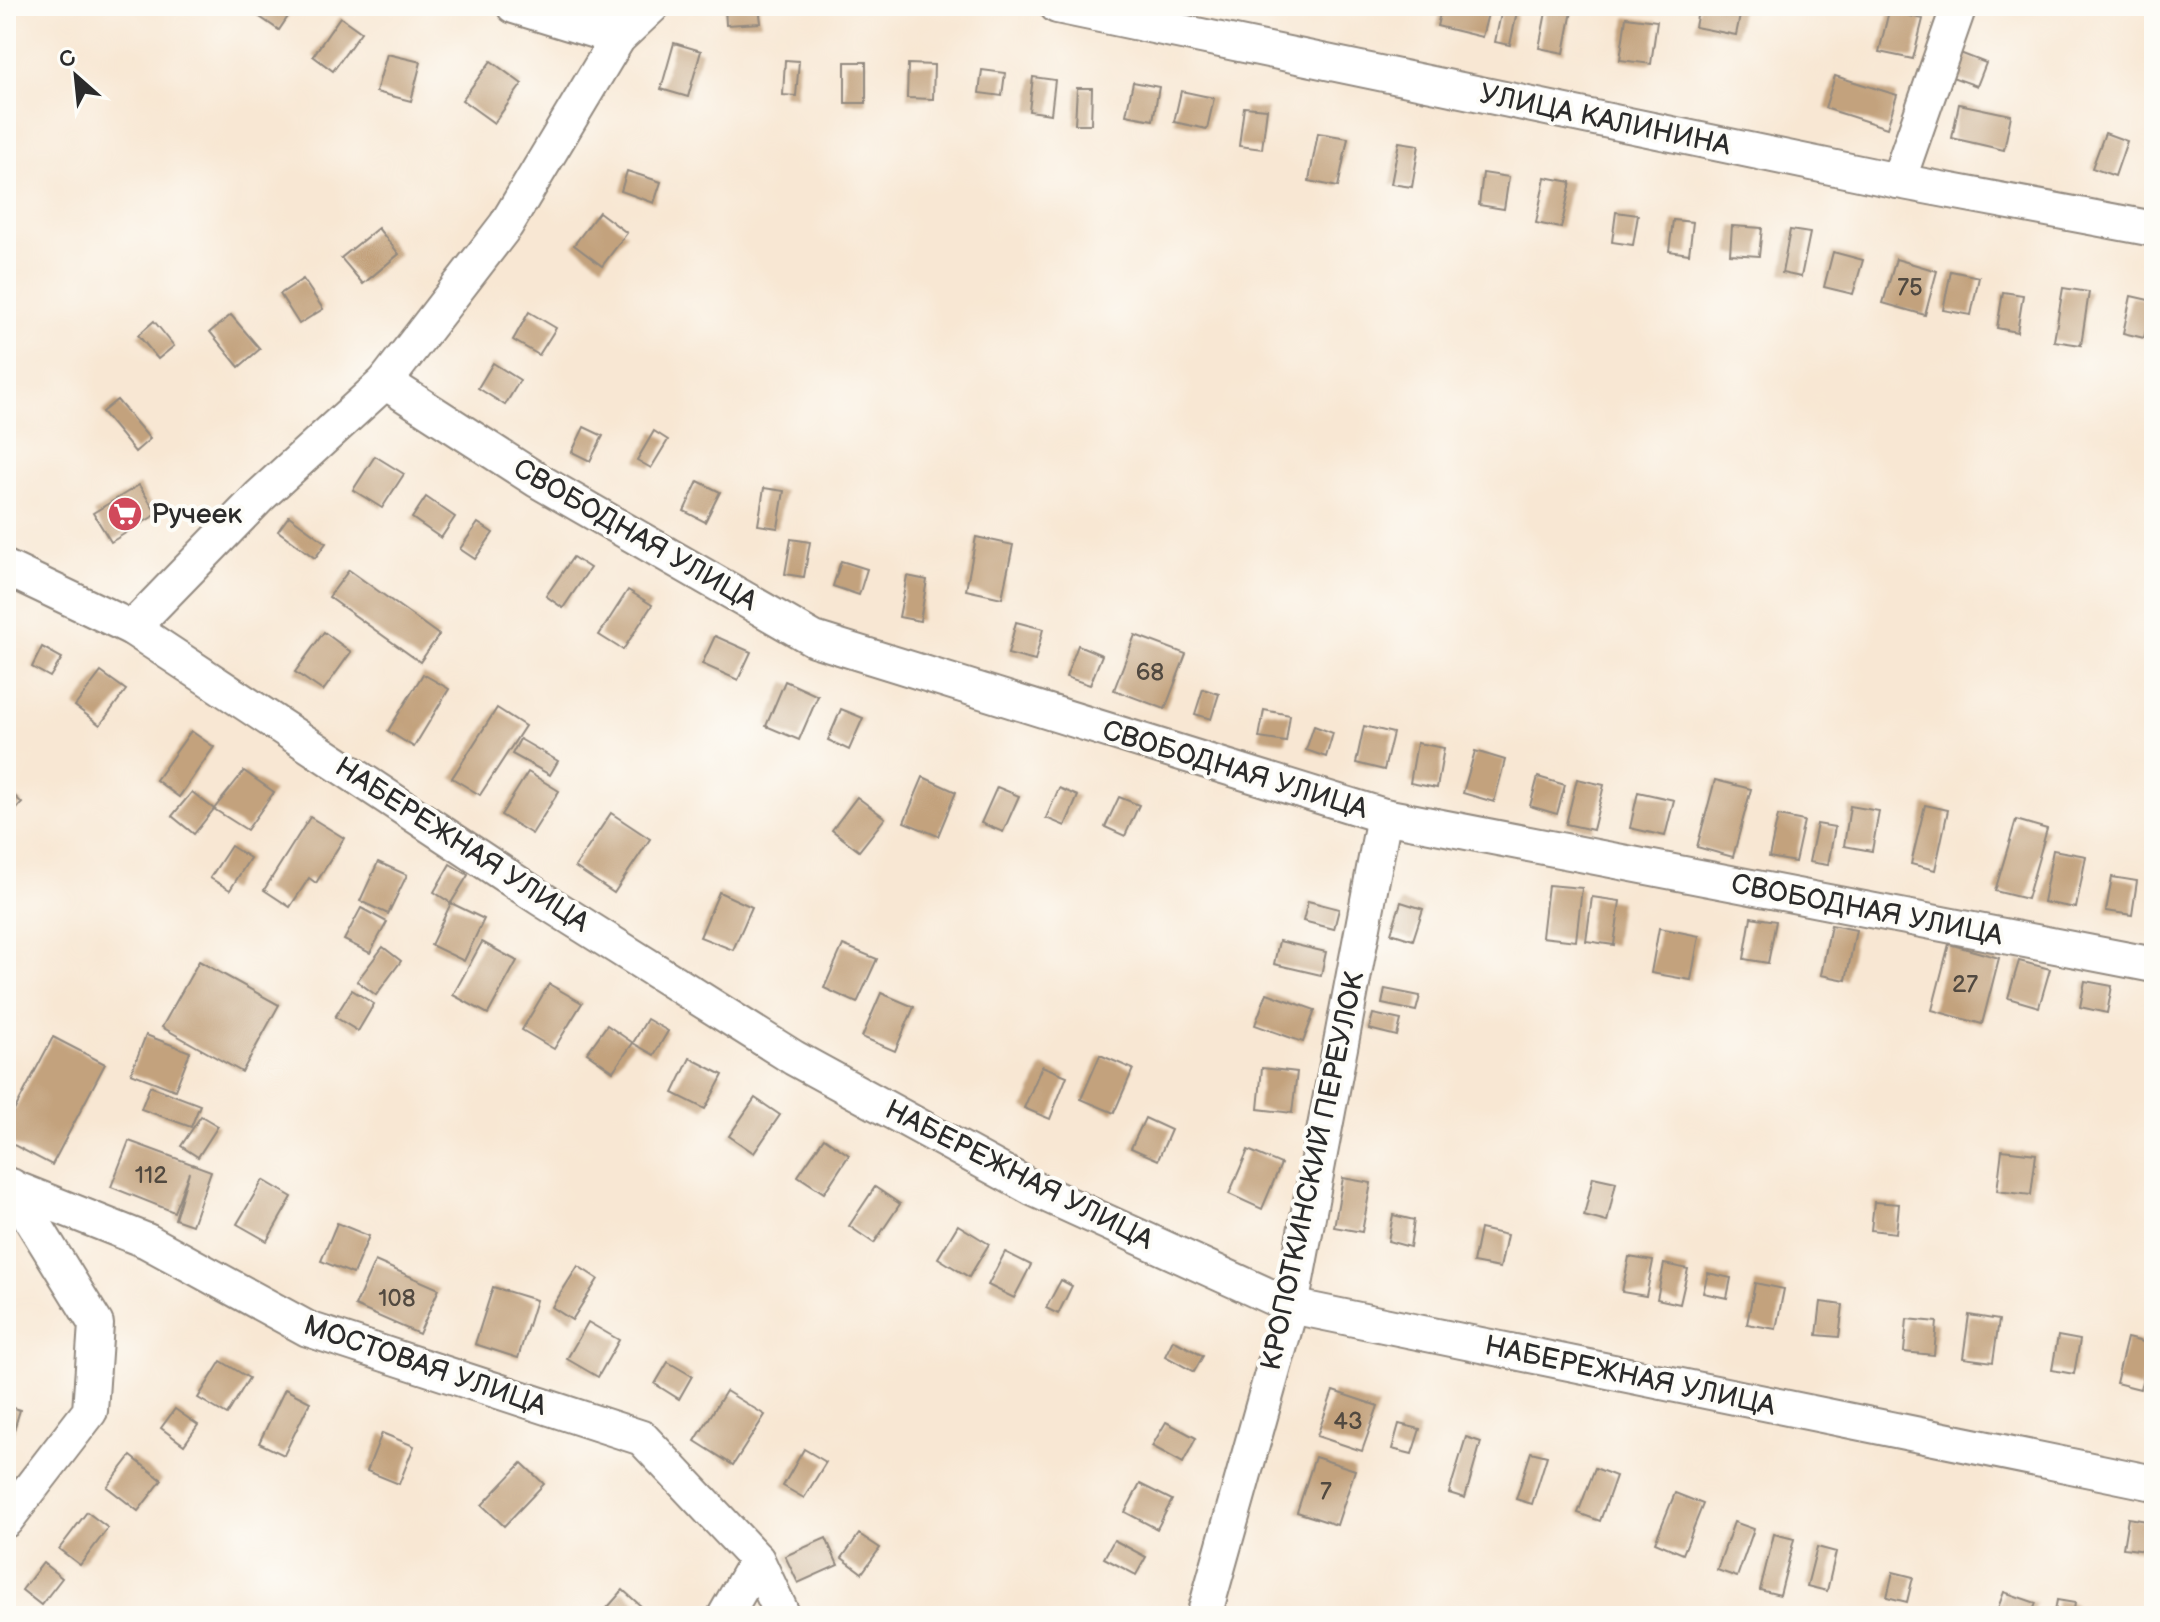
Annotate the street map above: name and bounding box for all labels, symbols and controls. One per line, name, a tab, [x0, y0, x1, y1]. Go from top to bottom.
north arrow	[36, 36, 116, 116]
text: С	[55, 44, 81, 75]
street label: УЛИЦА КАЛИНИНА	[1477, 77, 1734, 163]
house number: 75	[1897, 273, 1923, 302]
street label: СВОБОДНАЯ УЛИЦА	[507, 452, 763, 619]
supermarket icon: Ручеек	[106, 495, 144, 533]
place label: Ручеек	[151, 498, 242, 531]
house number: 68	[1136, 658, 1164, 687]
street label: СВОБОДНАЯ УЛИЦА	[1098, 714, 1373, 826]
street label: НАБЕРЕЖНАЯ УЛИЦА	[329, 751, 596, 940]
street label: СВОБОДНАЯ УЛИЦА	[1729, 868, 2006, 953]
street label: КРОПОТКИНСКИЙ ПЕРЕУЛОК	[1255, 968, 1372, 1373]
house number: 27	[1952, 970, 1978, 999]
street label: НАБЕРЕЖНАЯ УЛИЦА	[880, 1093, 1159, 1257]
house number: 112	[135, 1161, 167, 1190]
house number: 108	[378, 1284, 416, 1313]
street label: МОСТОВАЯ УЛИЦА	[299, 1309, 552, 1423]
street label: НАБЕРЕЖНАЯ УЛИЦА	[1482, 1329, 1779, 1423]
house number: 43	[1333, 1407, 1363, 1436]
house number: 7	[1320, 1477, 1332, 1506]

